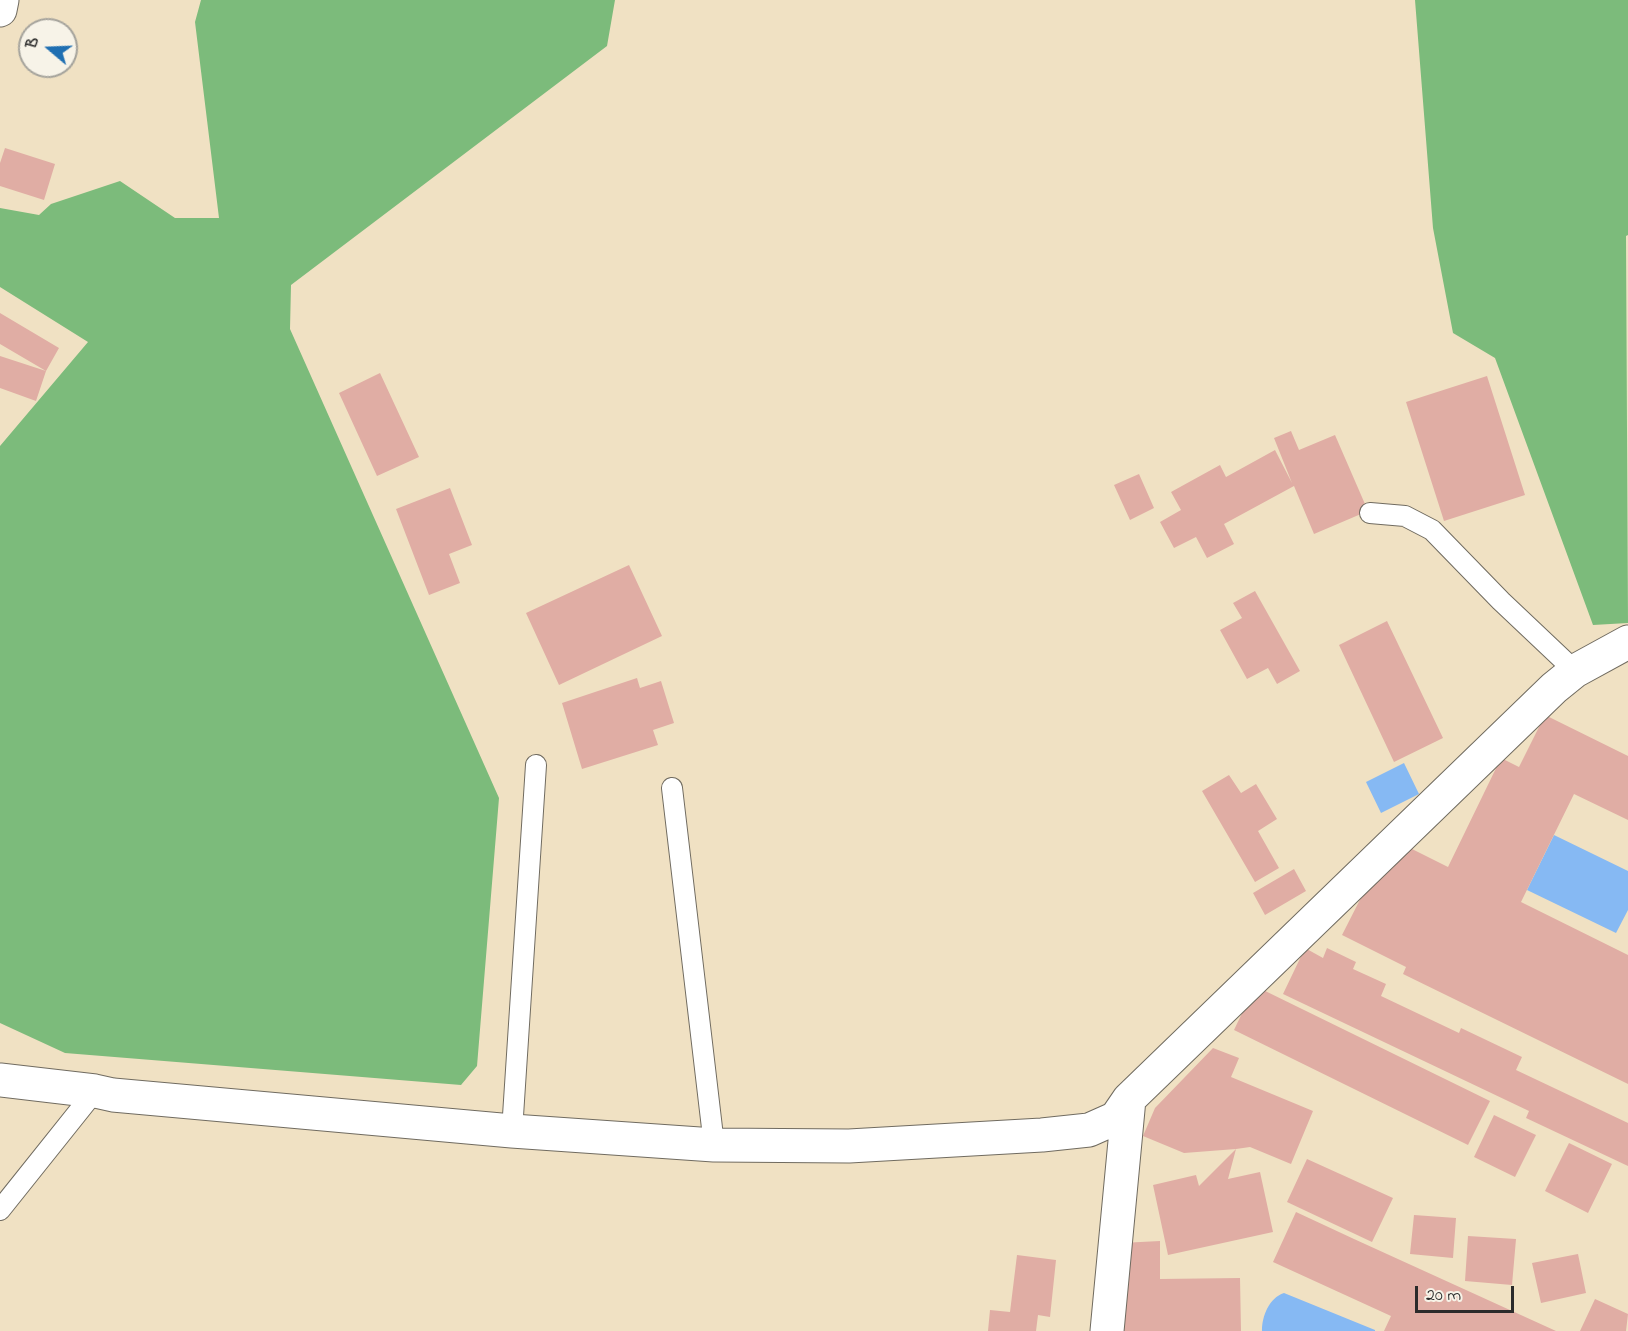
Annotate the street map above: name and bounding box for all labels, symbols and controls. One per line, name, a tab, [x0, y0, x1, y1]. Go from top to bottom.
north arrow	[18, 18, 78, 78]
text: B	[20, 34, 46, 52]
scale bar	[1418, 1274, 1517, 1312]
text: 20 m	[1426, 1283, 1461, 1309]

